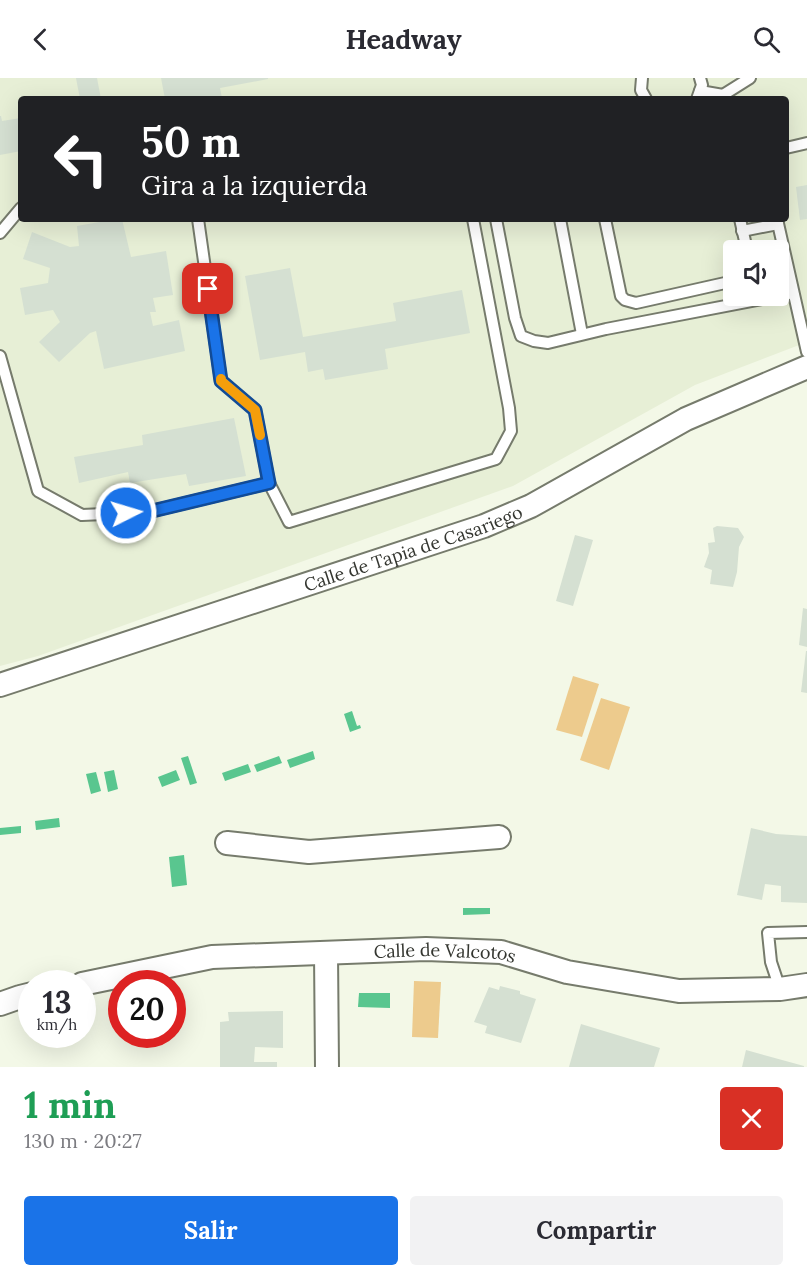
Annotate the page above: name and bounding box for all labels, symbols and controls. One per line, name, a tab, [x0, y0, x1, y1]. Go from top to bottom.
text: Headway	[345, 22, 462, 56]
icon: back	[24, 23, 57, 56]
icon: search	[750, 23, 783, 56]
text: 50 m	[141, 115, 240, 169]
icon: left	[42, 120, 120, 198]
text: Gira a la izquierda	[141, 168, 368, 202]
map controls	[723, 240, 789, 306]
button: sound	[723, 240, 789, 306]
pin	[182, 263, 233, 314]
icon: arrive	[191, 272, 224, 305]
position arrow	[94, 481, 158, 545]
street label: Calle de Tapia de Casariego	[301, 500, 526, 596]
street label: Calle de Valcotos	[373, 937, 519, 967]
speed limit sign: 20	[108, 970, 186, 1048]
text: 13	[43, 983, 71, 1021]
text: km/h	[37, 1015, 77, 1034]
text: 1 min	[24, 1082, 116, 1128]
button: close	[720, 1087, 783, 1150]
text: 130 m · 20:27	[24, 1128, 142, 1153]
button: Salir	[24, 1196, 398, 1265]
button: Compartir	[410, 1196, 783, 1265]

